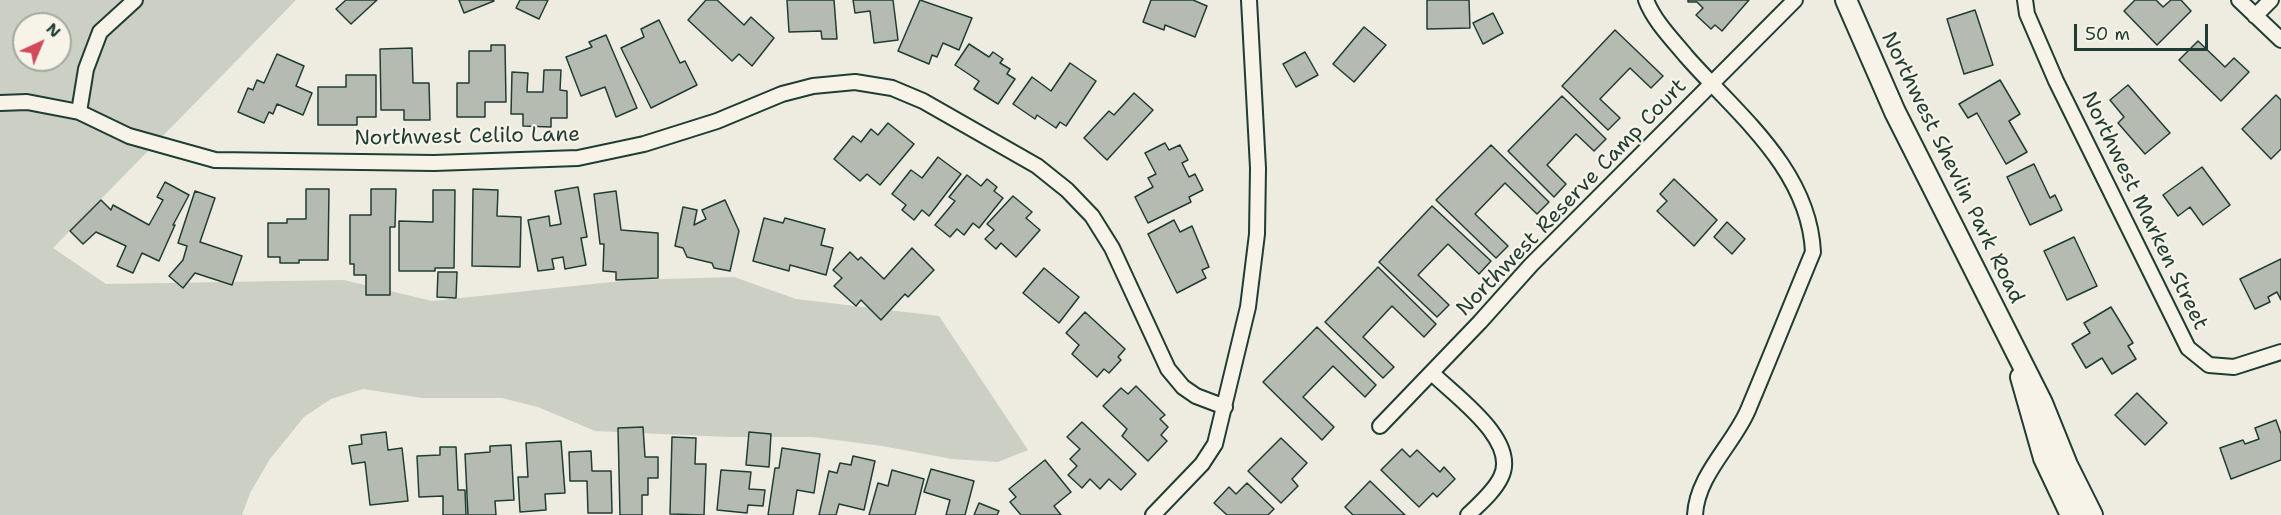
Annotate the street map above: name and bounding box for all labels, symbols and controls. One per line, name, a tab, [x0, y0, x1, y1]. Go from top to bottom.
north arrow	[12, 12, 72, 72]
scale bar	[2077, 12, 2210, 50]
text: N	[42, 18, 65, 42]
text: 50 m	[2085, 22, 2130, 46]
street label: Northwest Shevlin Park Road	[1875, 28, 2029, 308]
street label: Northwest Reserve Camp Court	[1452, 74, 1692, 322]
street label: Northwest Marken Street	[2075, 88, 2213, 334]
street label: Northwest Celilo Lane	[354, 122, 580, 152]

